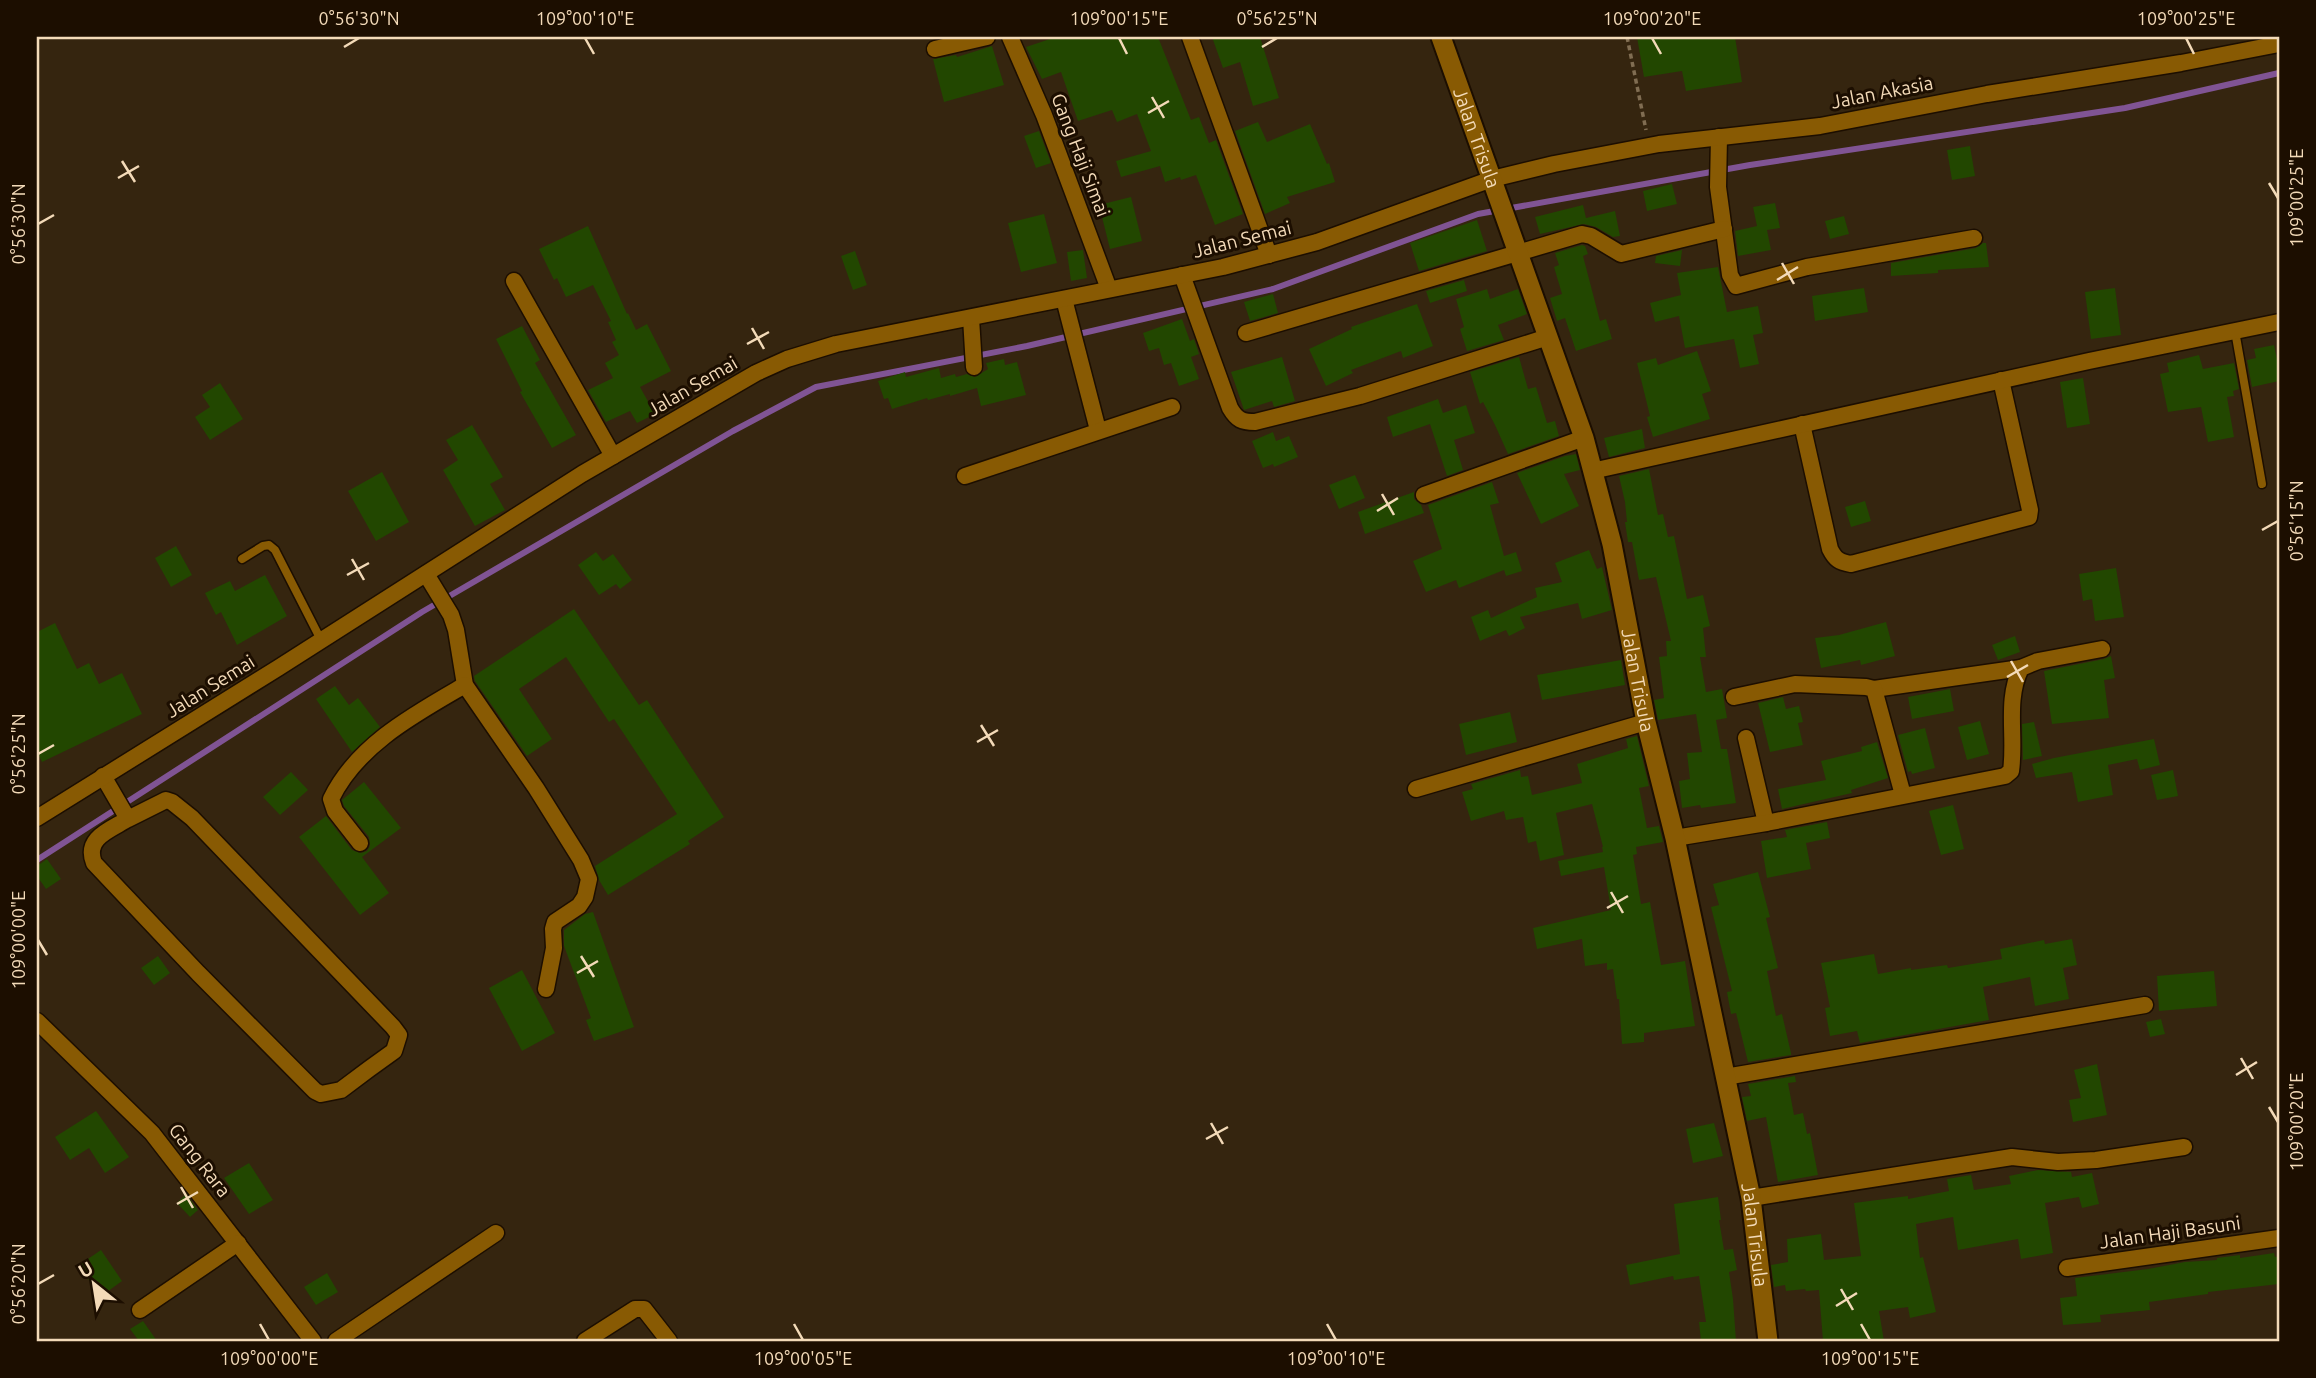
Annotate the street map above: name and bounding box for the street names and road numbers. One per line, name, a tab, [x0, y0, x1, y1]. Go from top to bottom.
street label: Jalan Akasia	[1829, 71, 1935, 113]
street label: Jalan Trisula	[1449, 85, 1505, 191]
street label: Gang Haji Simai	[1047, 90, 1115, 220]
street label: Jalan Semai	[1191, 216, 1293, 262]
street label: Jalan Semai	[643, 351, 741, 421]
street label: Jalan Trisula	[1617, 627, 1659, 734]
street label: Jalan Semai	[162, 650, 258, 722]
street label: Gang Rara	[165, 1119, 235, 1201]
street label: Jalan Trisula	[1737, 1181, 1772, 1288]
street label: Jalan Haji Basuni	[2098, 1211, 2242, 1253]

